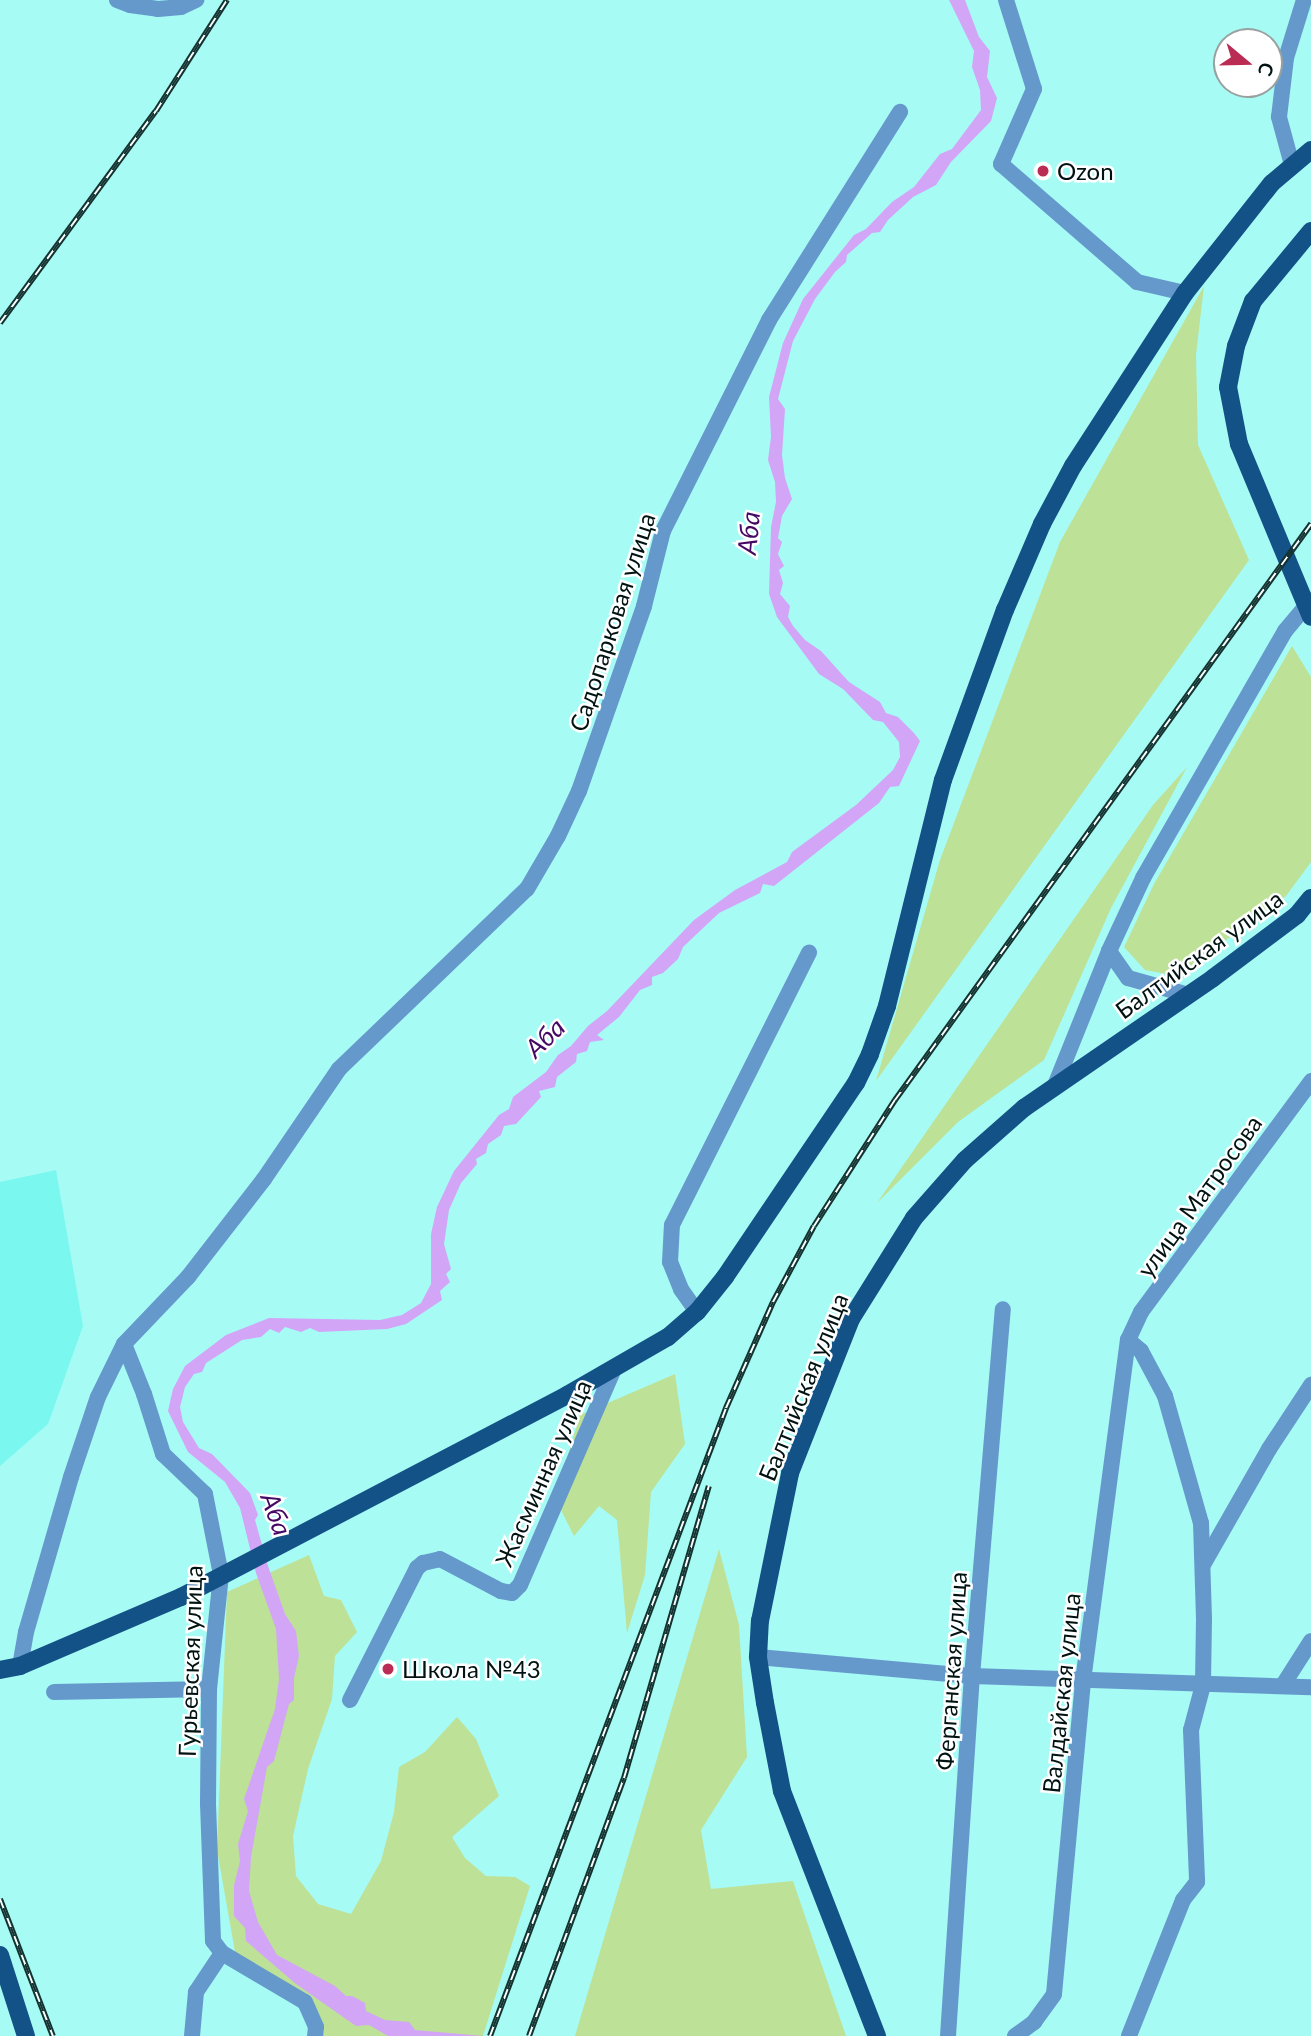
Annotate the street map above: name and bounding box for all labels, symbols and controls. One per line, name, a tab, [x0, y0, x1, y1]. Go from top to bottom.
north arrow	[1213, 28, 1283, 98]
text: С	[1254, 60, 1279, 79]
place label: Ozon	[1057, 157, 1114, 185]
marker: Ozon	[1035, 163, 1051, 179]
street label: Садопарковая улица	[563, 509, 661, 735]
water label: Аба	[731, 510, 767, 556]
street label: Балтийская улица	[1110, 884, 1288, 1024]
water label: Аба	[519, 1012, 571, 1064]
street label: улица Матросова	[1131, 1109, 1267, 1283]
street label: Балтийская улица	[752, 1289, 854, 1485]
street label: Жасминная улица	[489, 1375, 597, 1571]
water label: Аба	[254, 1488, 298, 1540]
street label: Гурьевская улица	[172, 1565, 208, 1757]
street label: Ферганская улица	[930, 1571, 972, 1771]
street label: Валдайская улица	[1036, 1591, 1086, 1795]
place label: Школа №43	[402, 1655, 541, 1683]
marker: Школа №43	[380, 1661, 396, 1677]

